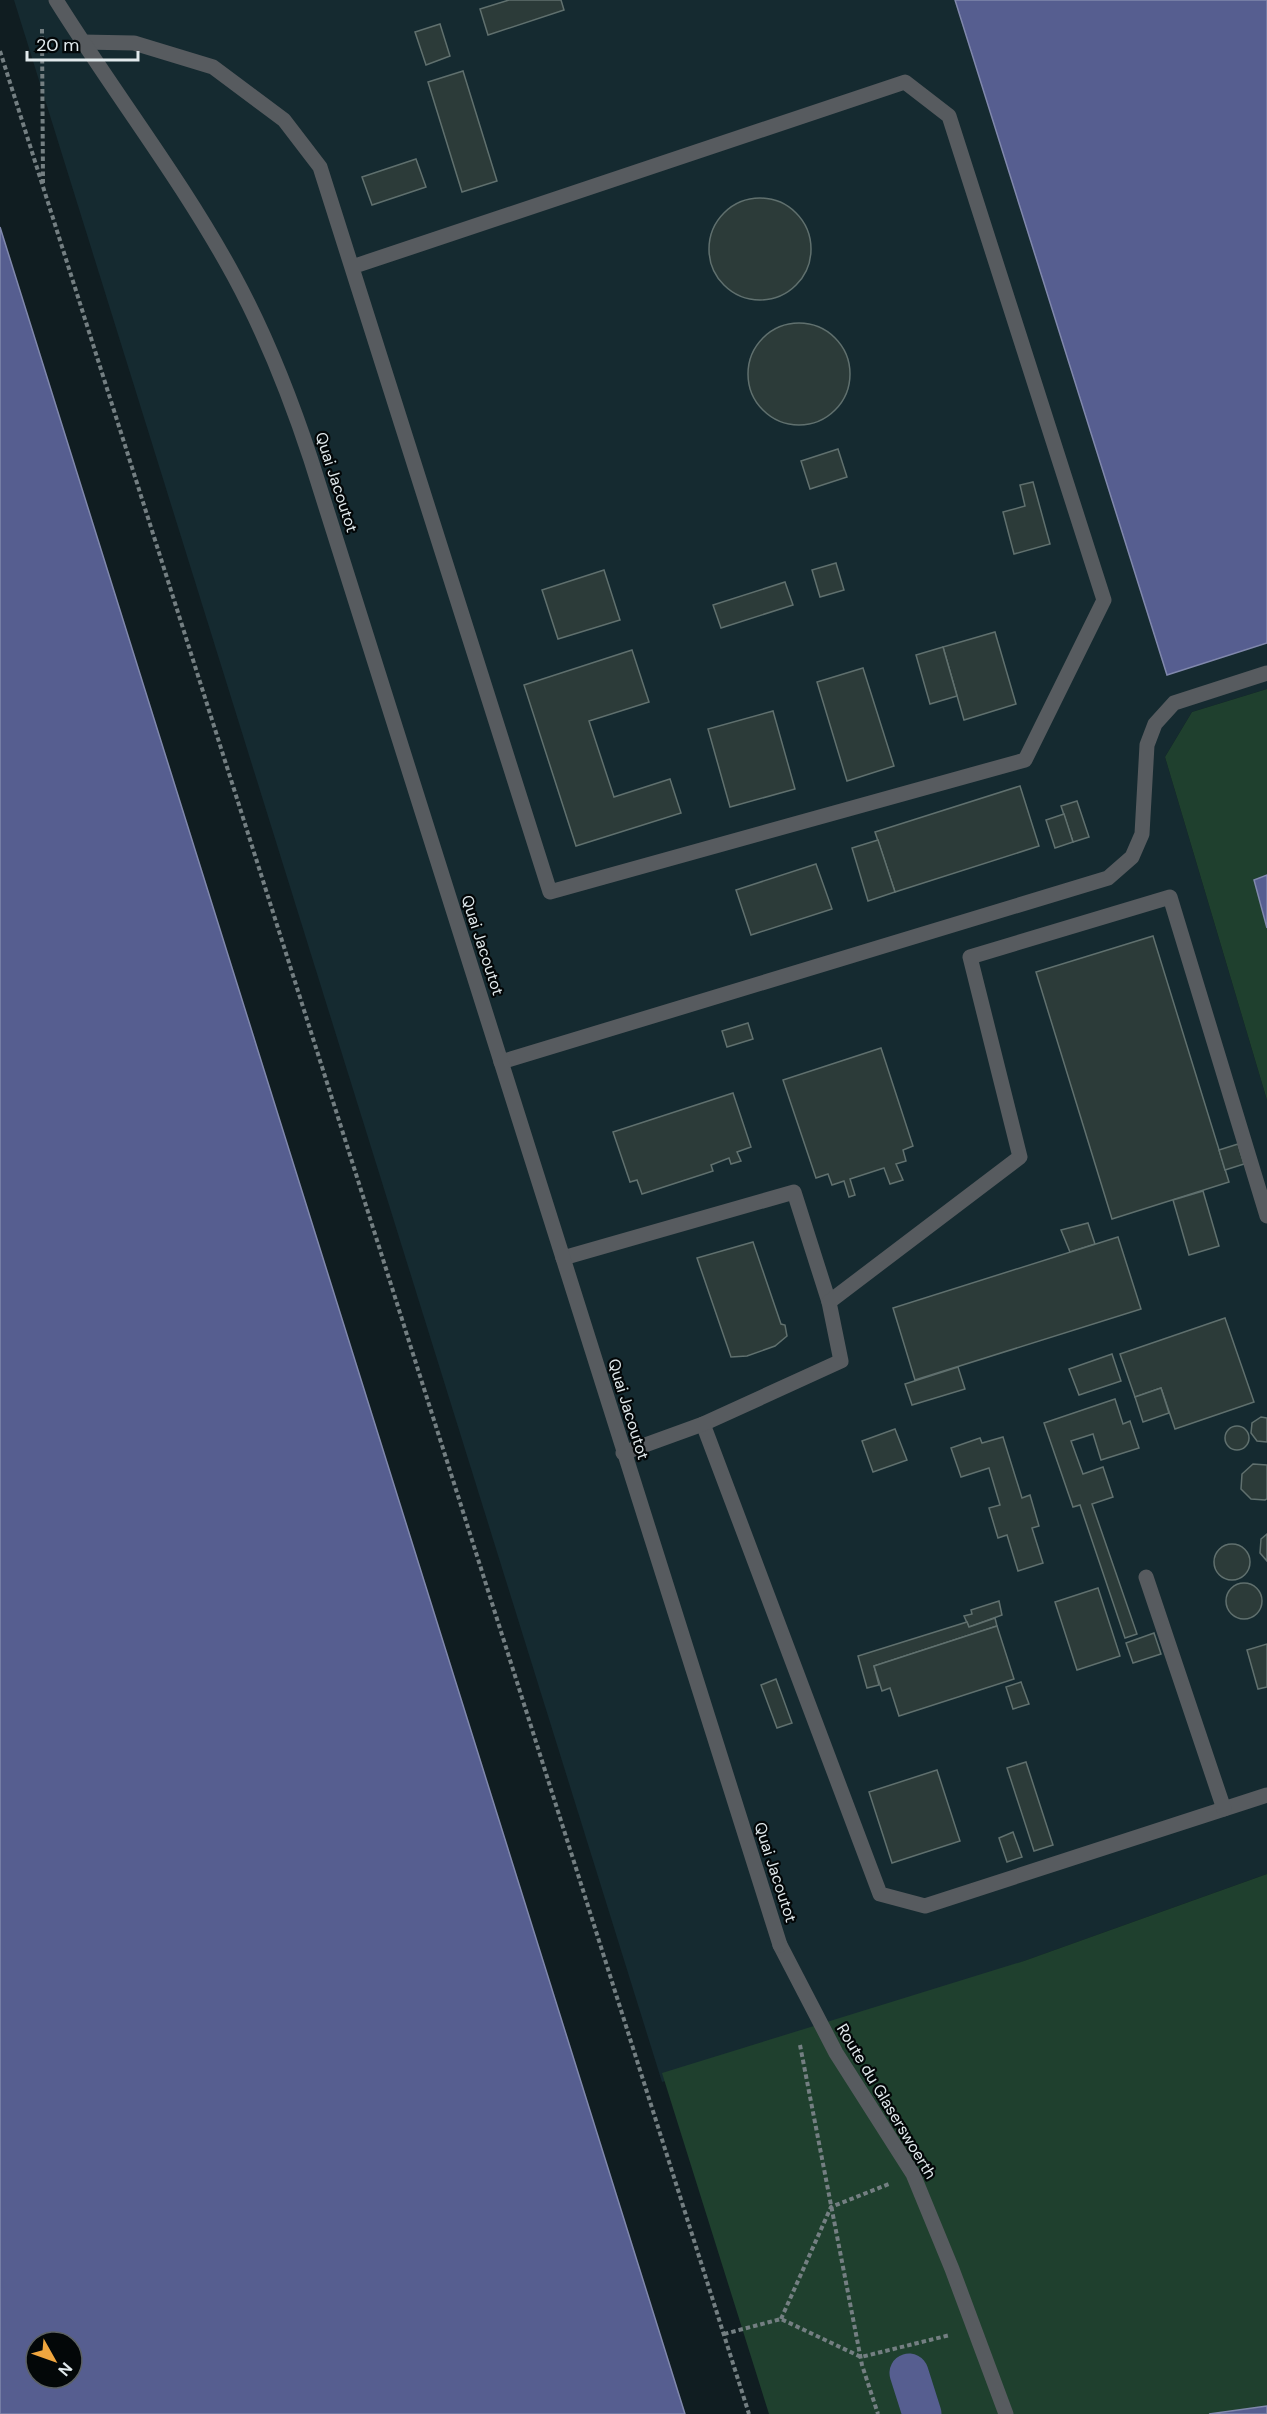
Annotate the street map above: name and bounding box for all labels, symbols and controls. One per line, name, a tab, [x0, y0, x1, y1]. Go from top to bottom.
scale bar	[27, 24, 138, 62]
text: 20 m	[36, 33, 79, 57]
street label: Quai Jacoutot	[310, 429, 363, 535]
street label: Quai Jacoutot	[456, 892, 509, 998]
street label: Quai Jacoutot	[603, 1356, 654, 1462]
street label: Quai Jacoutot	[749, 1819, 802, 1925]
street label: Route du Glaserswoerth	[832, 2020, 941, 2183]
north arrow	[24, 2330, 84, 2390]
text: N	[53, 2358, 77, 2381]

